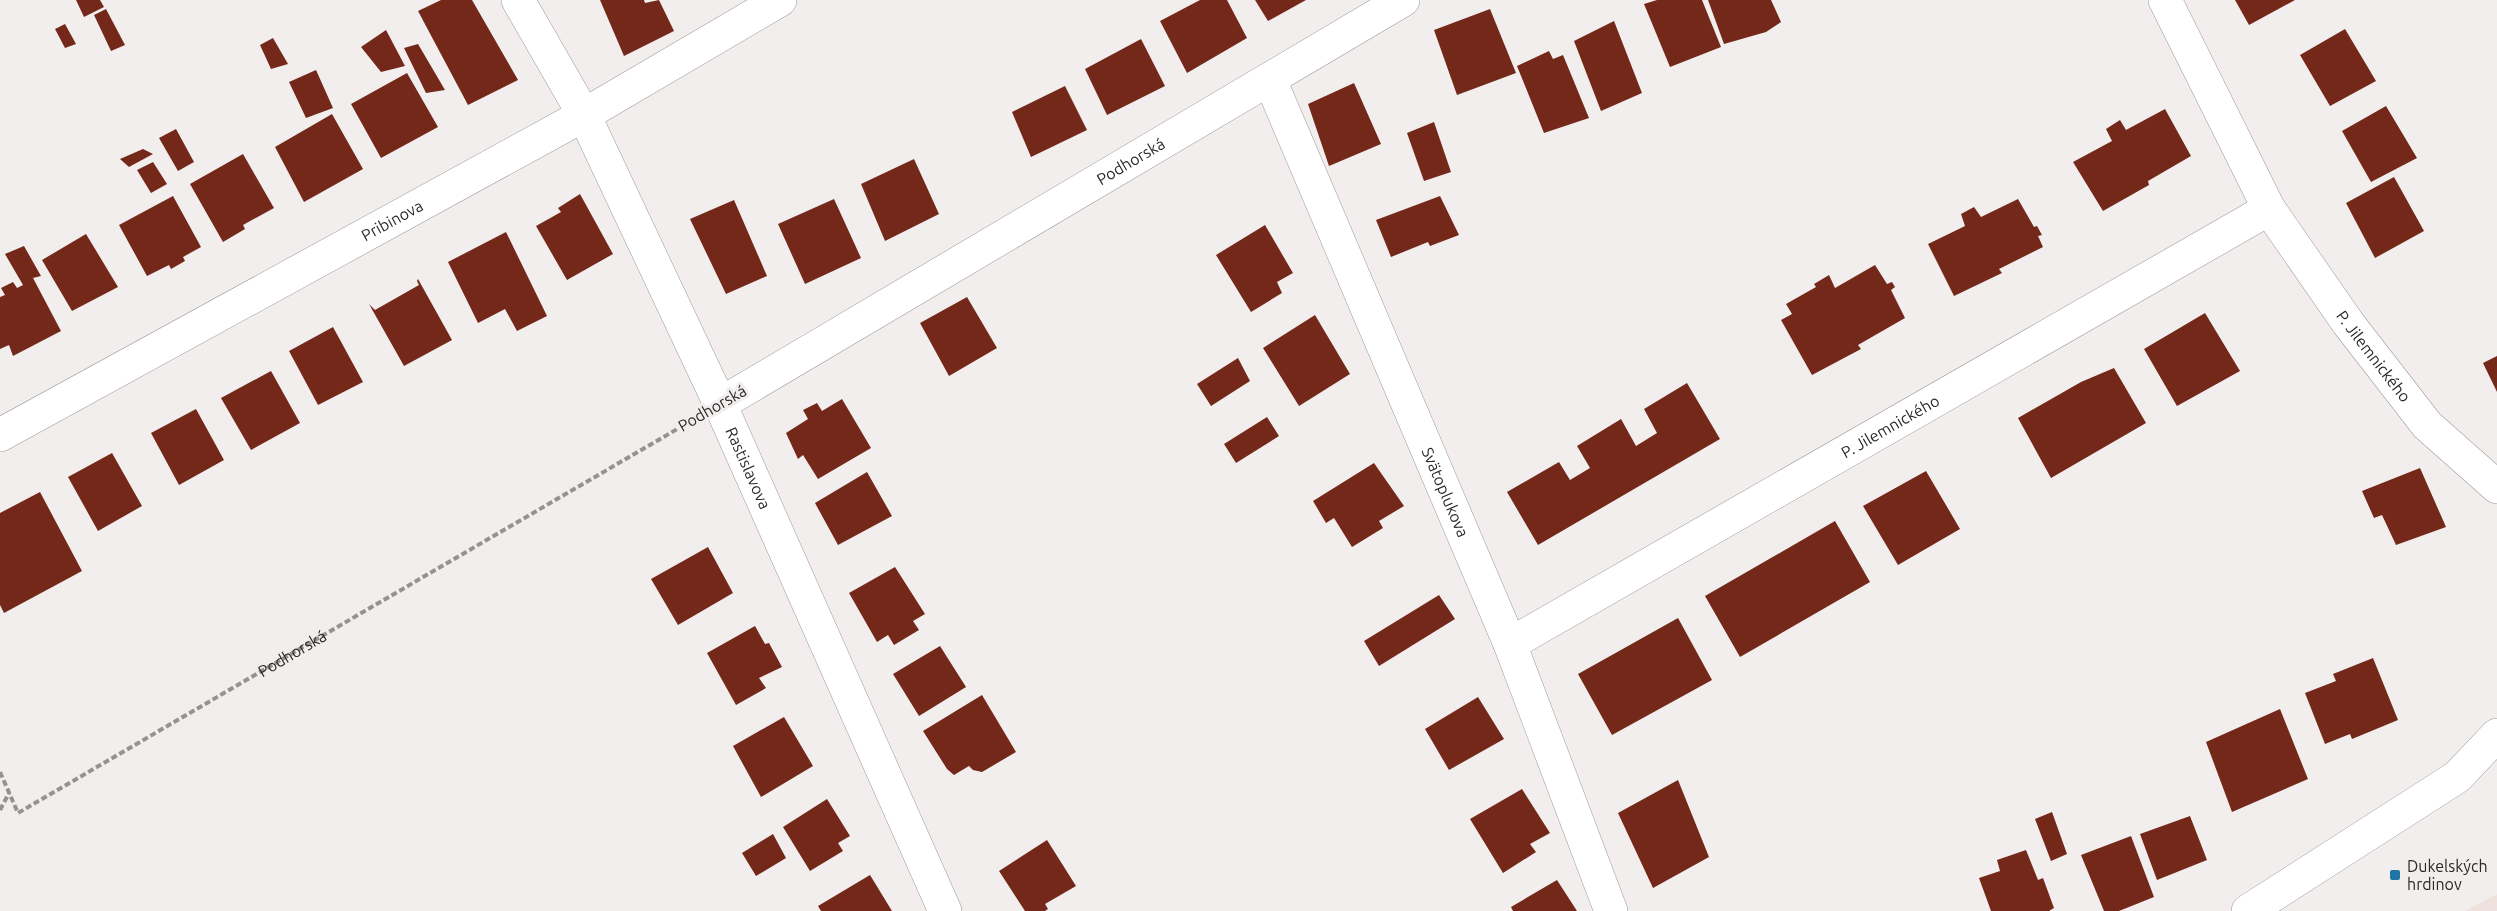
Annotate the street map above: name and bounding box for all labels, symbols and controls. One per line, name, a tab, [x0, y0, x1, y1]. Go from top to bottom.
street label: Podhorská	[1093, 134, 1168, 188]
street label: Pribinova	[358, 196, 426, 244]
street label: P. Jilemnického	[2333, 307, 2414, 405]
street label: Podhorská	[675, 381, 749, 435]
street label: P. Jilemnického	[1838, 391, 1942, 461]
street label: Rastislavova	[722, 424, 774, 512]
street label: Svätoplukova	[1418, 445, 1472, 540]
street label: Podhorská	[255, 626, 329, 680]
place label: Dukelských hrdinov	[2407, 857, 2488, 893]
marker: Dukelských hrdinov	[2388, 868, 2402, 882]

